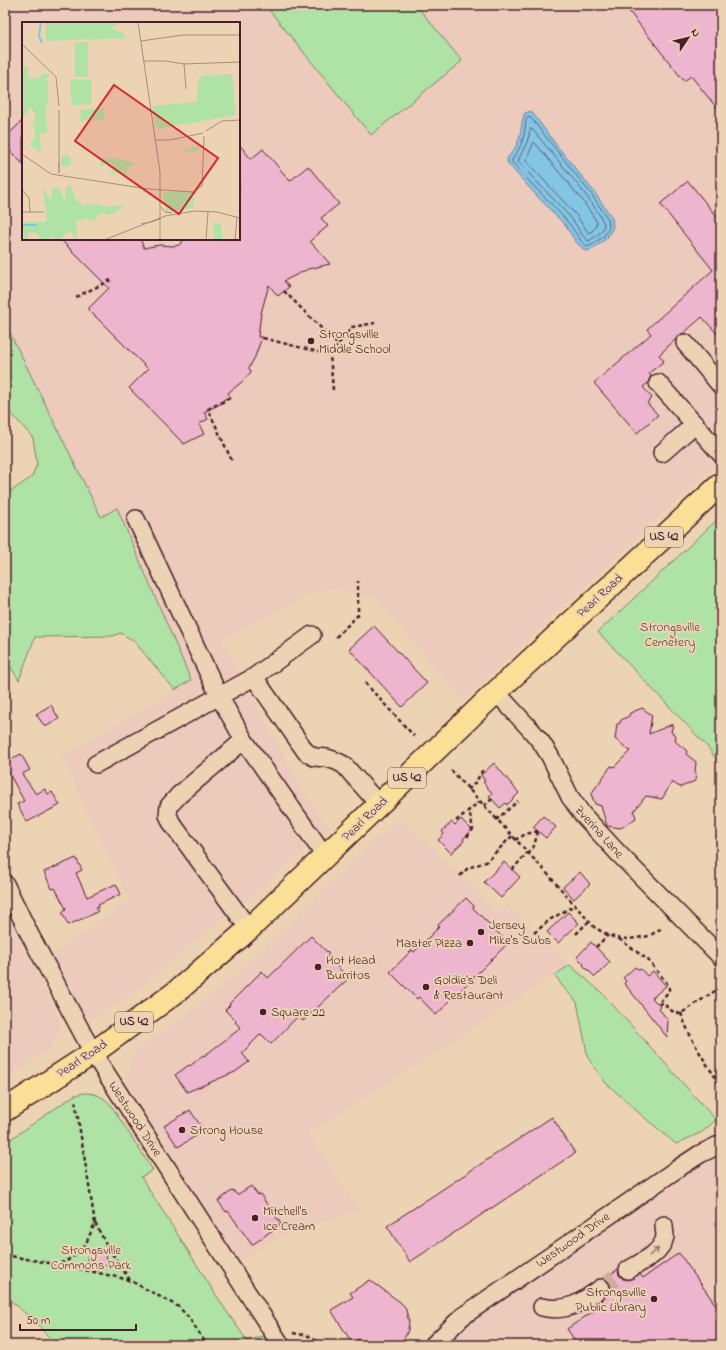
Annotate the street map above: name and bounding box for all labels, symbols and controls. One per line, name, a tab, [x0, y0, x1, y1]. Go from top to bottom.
north arrow	[668, 18, 708, 58]
inset map	[22, 22, 240, 240]
text: N	[687, 25, 704, 40]
place label: Strongsville Middle School	[319, 325, 391, 359]
marker: Strongsville Middle School	[306, 336, 316, 346]
road number: US 42	[645, 527, 683, 547]
street label: Pearl Road	[573, 569, 628, 623]
park label: Strongsville Cemetery	[640, 618, 700, 653]
road number: US 42	[388, 768, 426, 788]
street label: Pearl Road	[338, 792, 393, 846]
street label: Zverina Lane	[570, 801, 628, 863]
place label: Jersey Mike's Subs	[489, 916, 552, 950]
marker: Jersey Mike's Subs	[476, 927, 486, 937]
place label: Master Pizza	[396, 934, 462, 953]
marker: Master Pizza	[465, 938, 475, 948]
place label: Hot Head Burritos	[325, 951, 376, 985]
marker: Hot Head Burritos	[313, 962, 323, 972]
place label: Goldie’s Deli & Restaurant	[434, 971, 504, 1005]
marker: Goldie’s Deli & Restaurant	[421, 982, 431, 992]
place label: Square 22	[271, 1003, 326, 1022]
marker: Square 22	[258, 1007, 268, 1017]
road number: US 42	[115, 1012, 153, 1032]
street label: Pearl Road	[53, 1035, 112, 1083]
street label: Westwood Drive	[103, 1078, 167, 1161]
place label: Strong House	[190, 1121, 263, 1141]
marker: Strong House	[177, 1125, 187, 1135]
place label: Mitchell’s Ice Cream	[263, 1202, 315, 1236]
street label: Westwood Drive	[532, 1207, 614, 1273]
marker: Mitchell’s Ice Cream	[250, 1213, 260, 1223]
park label: Strongsville Commons Park	[51, 1241, 132, 1275]
one-way arrow	[649, 1248, 660, 1257]
place label: Strongsville Public Library	[576, 1283, 646, 1318]
marker: Strongsville Public Library	[649, 1294, 659, 1304]
scale bar	[20, 1306, 136, 1332]
text: 50 m	[26, 1312, 50, 1330]

